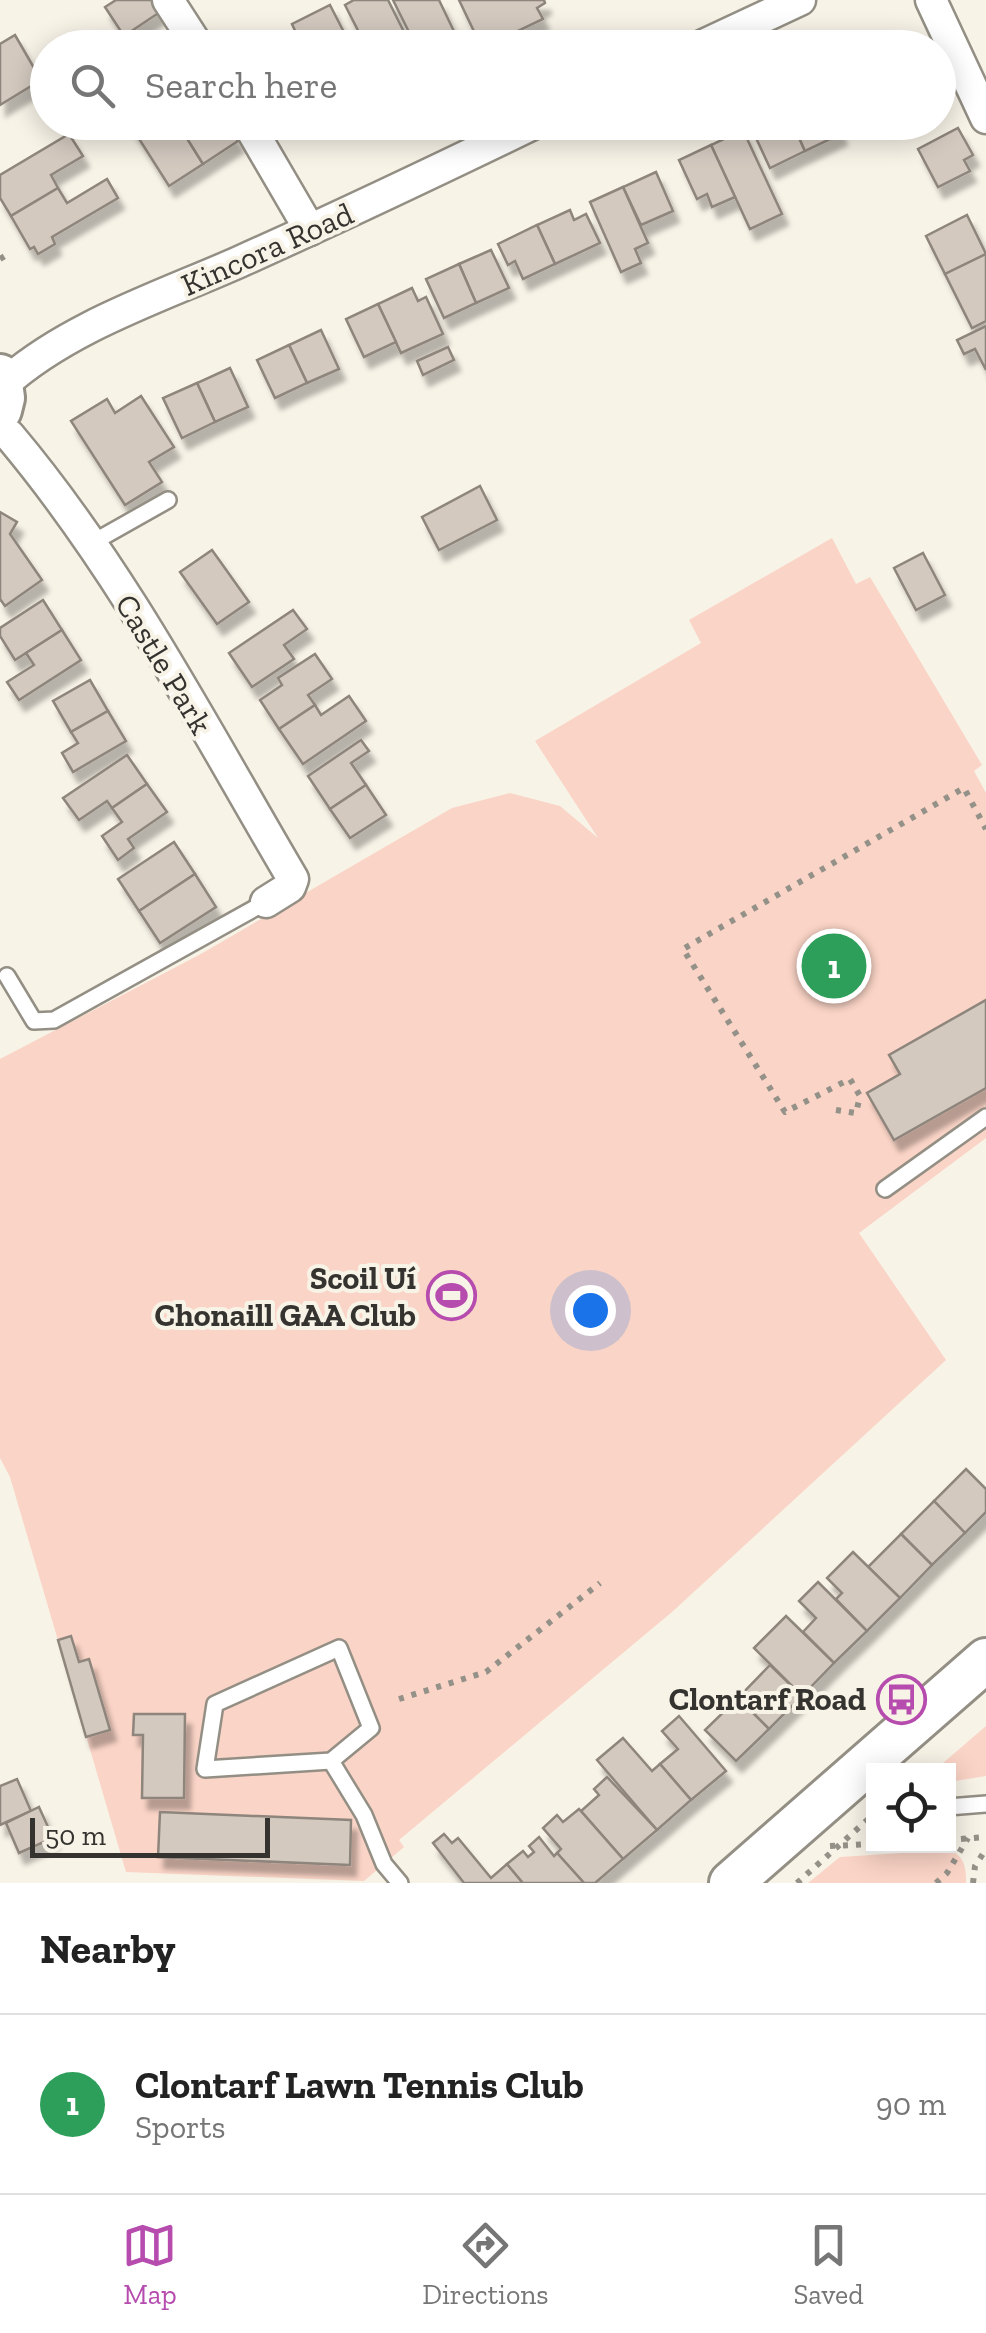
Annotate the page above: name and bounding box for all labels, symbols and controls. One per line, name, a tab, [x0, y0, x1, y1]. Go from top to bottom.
search box	[30, 30, 956, 140]
icon: search	[65, 58, 120, 113]
text: Search here	[145, 62, 337, 108]
street label: Kincora Road	[175, 194, 359, 304]
street label: Castle Park	[107, 587, 221, 741]
pin: 1	[802, 928, 866, 1004]
place label: Scoil Uí Chonaill GAA Club	[155, 1259, 416, 1334]
sports icon: Scoil Uí Chonaill GAA Club	[425, 1270, 477, 1322]
your location	[565, 1285, 616, 1336]
bus stop icon: Clontarf Road	[875, 1673, 927, 1725]
place label: Clontarf Road	[669, 1680, 866, 1718]
map controls	[866, 1763, 956, 1853]
button: locate	[866, 1763, 956, 1853]
scale bar	[30, 1813, 270, 1858]
text: 50 m	[45, 1819, 106, 1852]
text: Nearby	[40, 1923, 176, 1974]
text: Clontarf Lawn Tennis Club	[135, 2062, 584, 2108]
text: 1	[66, 2085, 79, 2123]
text: 90 m	[876, 2085, 946, 2123]
text: Sports	[135, 2108, 225, 2146]
tab: Map	[122, 2218, 177, 2311]
tab: Directions	[422, 2218, 549, 2311]
tab: Saved	[793, 2218, 864, 2311]

